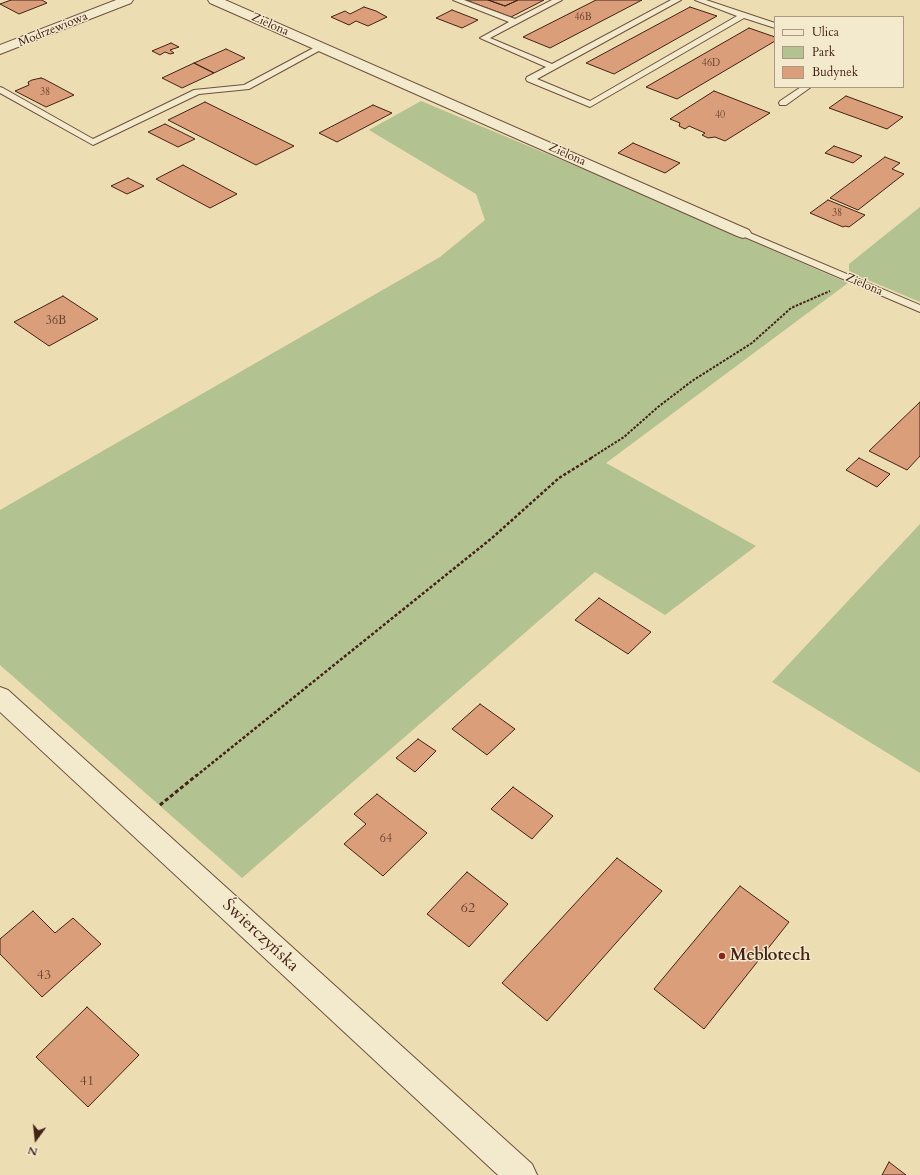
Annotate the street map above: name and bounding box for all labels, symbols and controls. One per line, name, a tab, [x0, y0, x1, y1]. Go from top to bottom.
street label: Modrzewiowa	[16, 10, 90, 50]
street label: Zielona	[249, 11, 291, 39]
house number: 46B	[574, 12, 592, 24]
legend	[774, 16, 904, 88]
text: Ulica	[812, 24, 839, 40]
text: Park	[812, 44, 835, 60]
house number: 46D	[702, 58, 720, 70]
text: Budynek	[812, 64, 858, 80]
house number: 38	[40, 87, 50, 99]
house number: 40	[715, 110, 725, 122]
street label: Zielona	[546, 141, 588, 169]
house number: 38	[832, 208, 842, 220]
street label: Zielona	[843, 271, 885, 299]
house number: 36B	[46, 314, 66, 328]
house number: 64	[380, 832, 392, 846]
street label: Świerczyńska	[218, 895, 302, 977]
house number: 62	[461, 901, 475, 917]
place label: Meblotech	[730, 946, 811, 966]
marker: Meblotech	[717, 951, 727, 961]
house number: 43	[37, 968, 51, 984]
house number: 41	[80, 1074, 94, 1090]
north arrow	[16, 1119, 56, 1159]
text: N	[26, 1143, 39, 1160]

